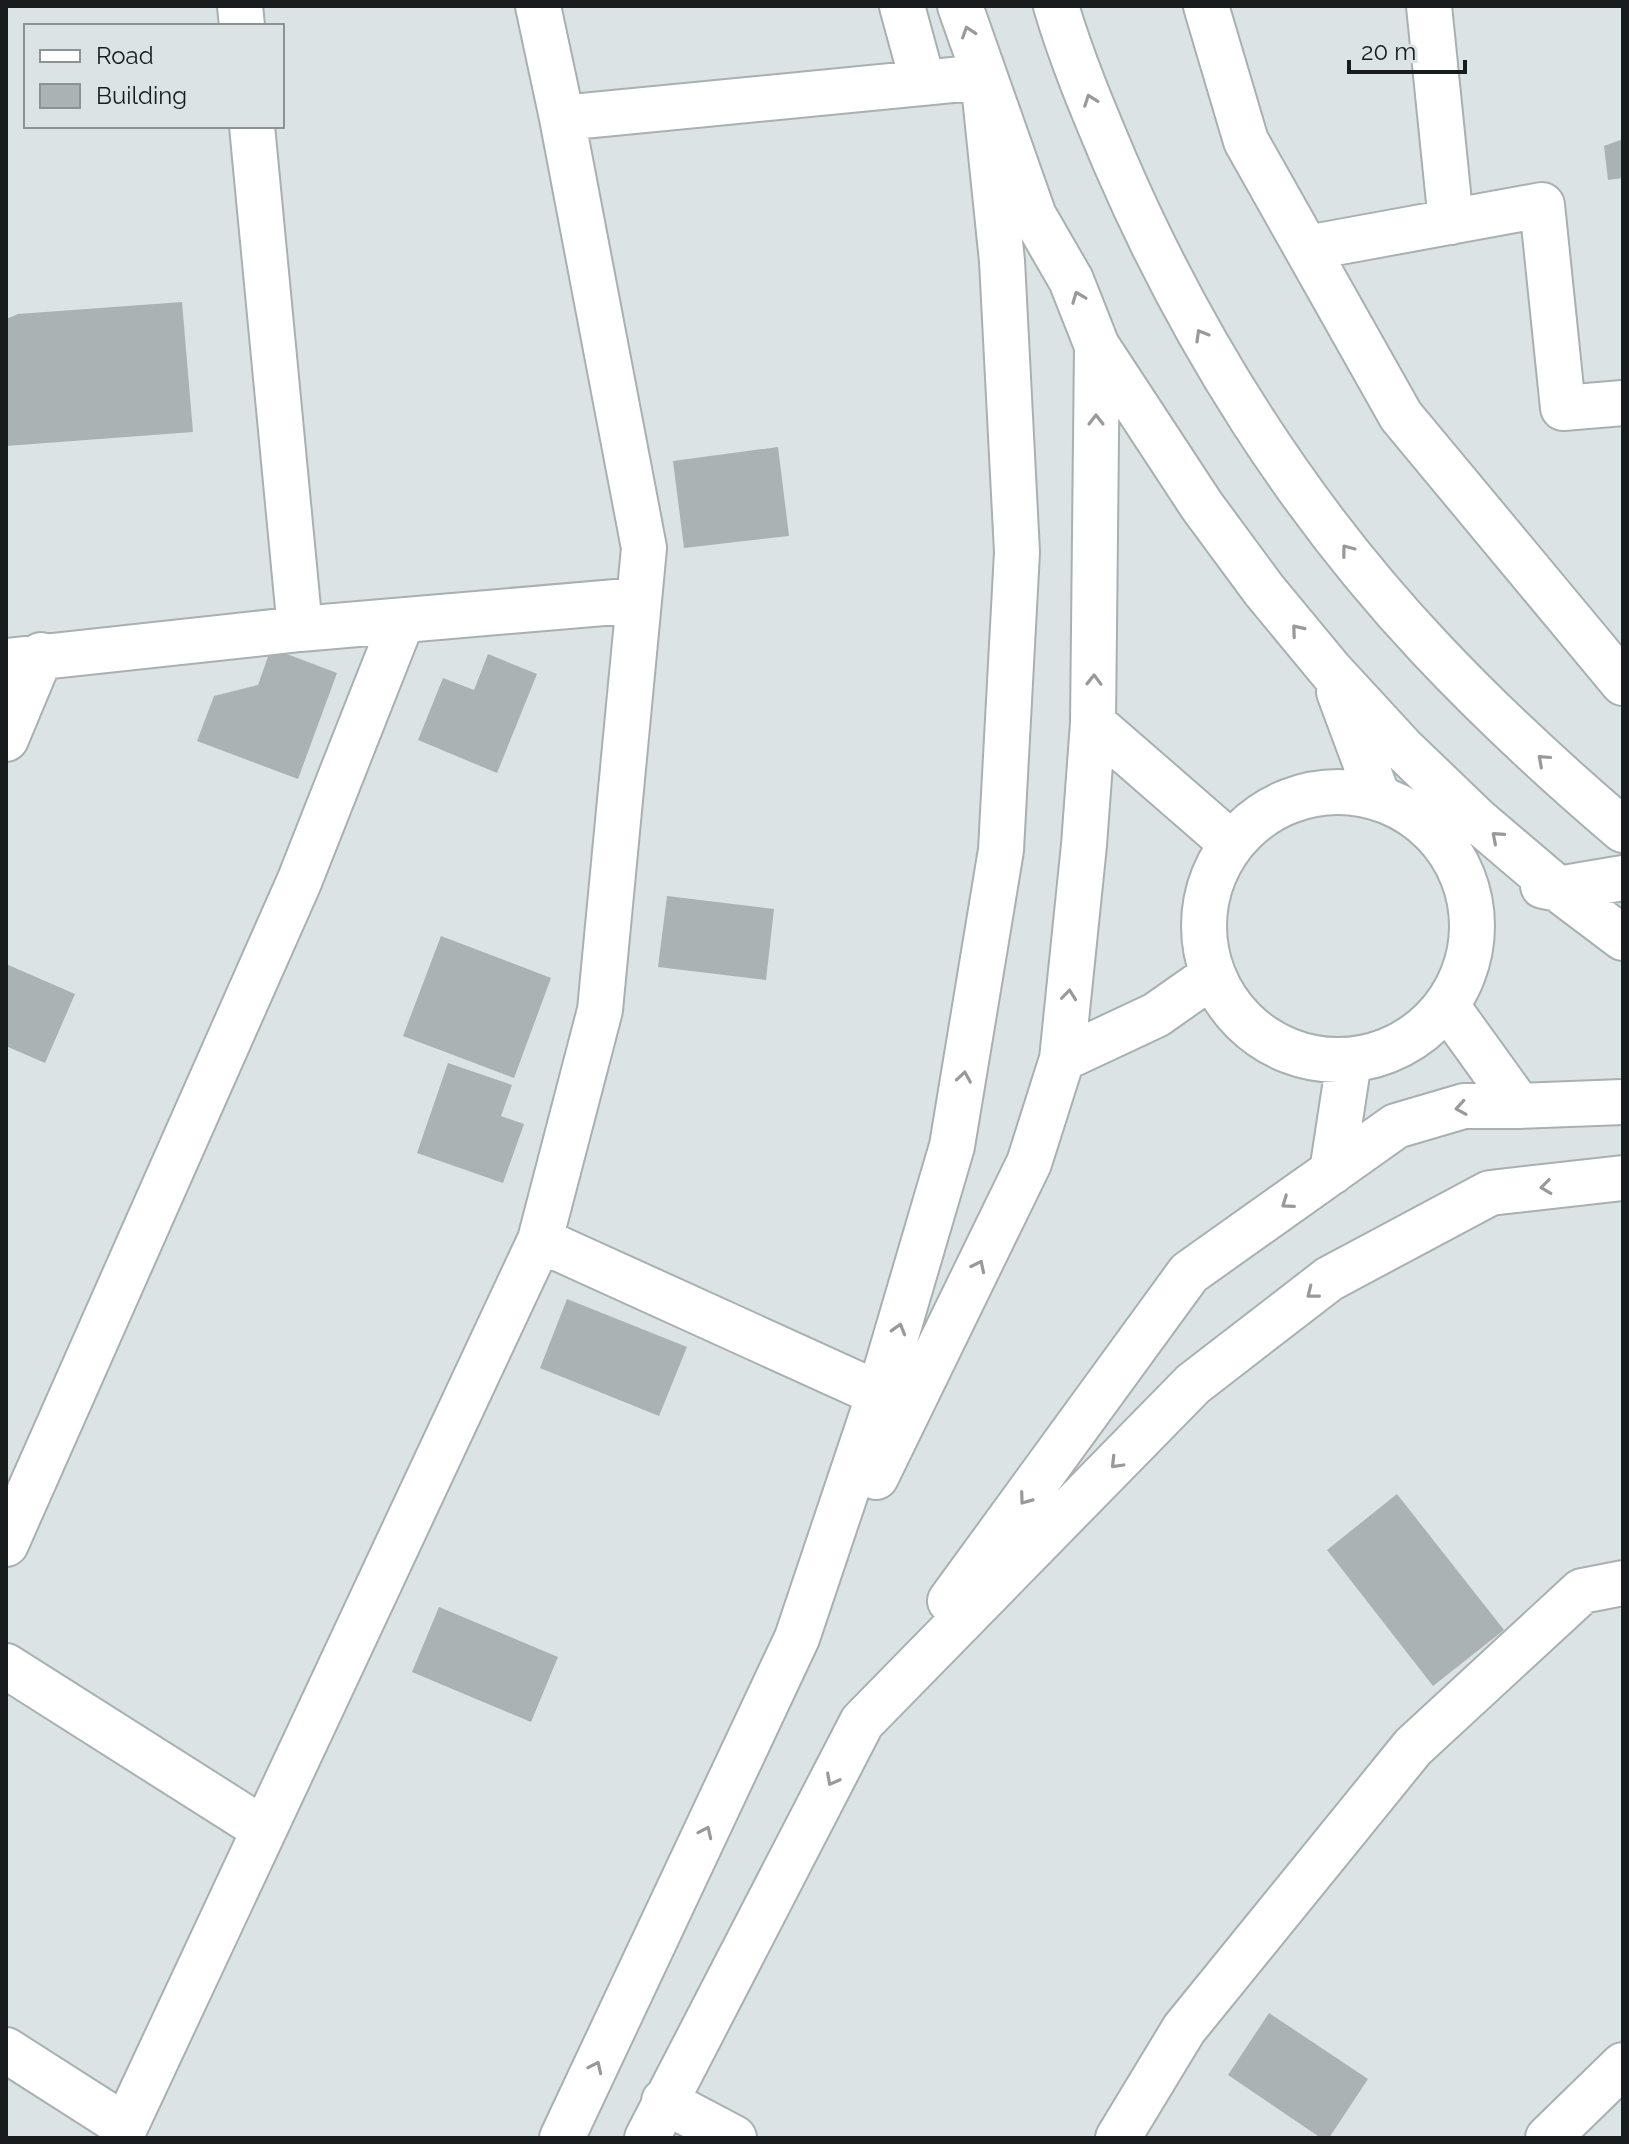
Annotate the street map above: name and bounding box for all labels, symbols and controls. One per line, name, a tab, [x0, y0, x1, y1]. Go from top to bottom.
legend	[24, 24, 284, 128]
scale bar	[1349, 24, 1465, 74]
one-way arrow	[961, 26, 977, 39]
text: 20 m	[1361, 37, 1416, 66]
text: Road	[96, 41, 154, 70]
text: Building	[96, 81, 187, 110]
one-way arrow	[1083, 94, 1100, 108]
one-way arrow	[1071, 291, 1088, 305]
one-way arrow	[1195, 329, 1211, 344]
one-way arrow	[1087, 413, 1105, 426]
one-way arrow	[1342, 544, 1356, 559]
one-way arrow	[1292, 625, 1307, 639]
one-way arrow	[1085, 673, 1103, 686]
one-way arrow	[1538, 755, 1553, 769]
one-way arrow	[1492, 832, 1506, 847]
one-way arrow	[1060, 988, 1077, 1001]
one-way arrow	[954, 1070, 971, 1084]
one-way arrow	[1455, 1099, 1468, 1116]
one-way arrow	[1539, 1178, 1552, 1195]
one-way arrow	[1282, 1193, 1296, 1208]
one-way arrow	[969, 1259, 985, 1274]
one-way arrow	[1306, 1283, 1321, 1297]
one-way arrow	[890, 1322, 906, 1336]
one-way arrow	[1111, 1454, 1126, 1468]
one-way arrow	[1020, 1490, 1034, 1505]
one-way arrow	[827, 1771, 842, 1786]
one-way arrow	[696, 1826, 712, 1840]
one-way arrow	[586, 2061, 602, 2076]

